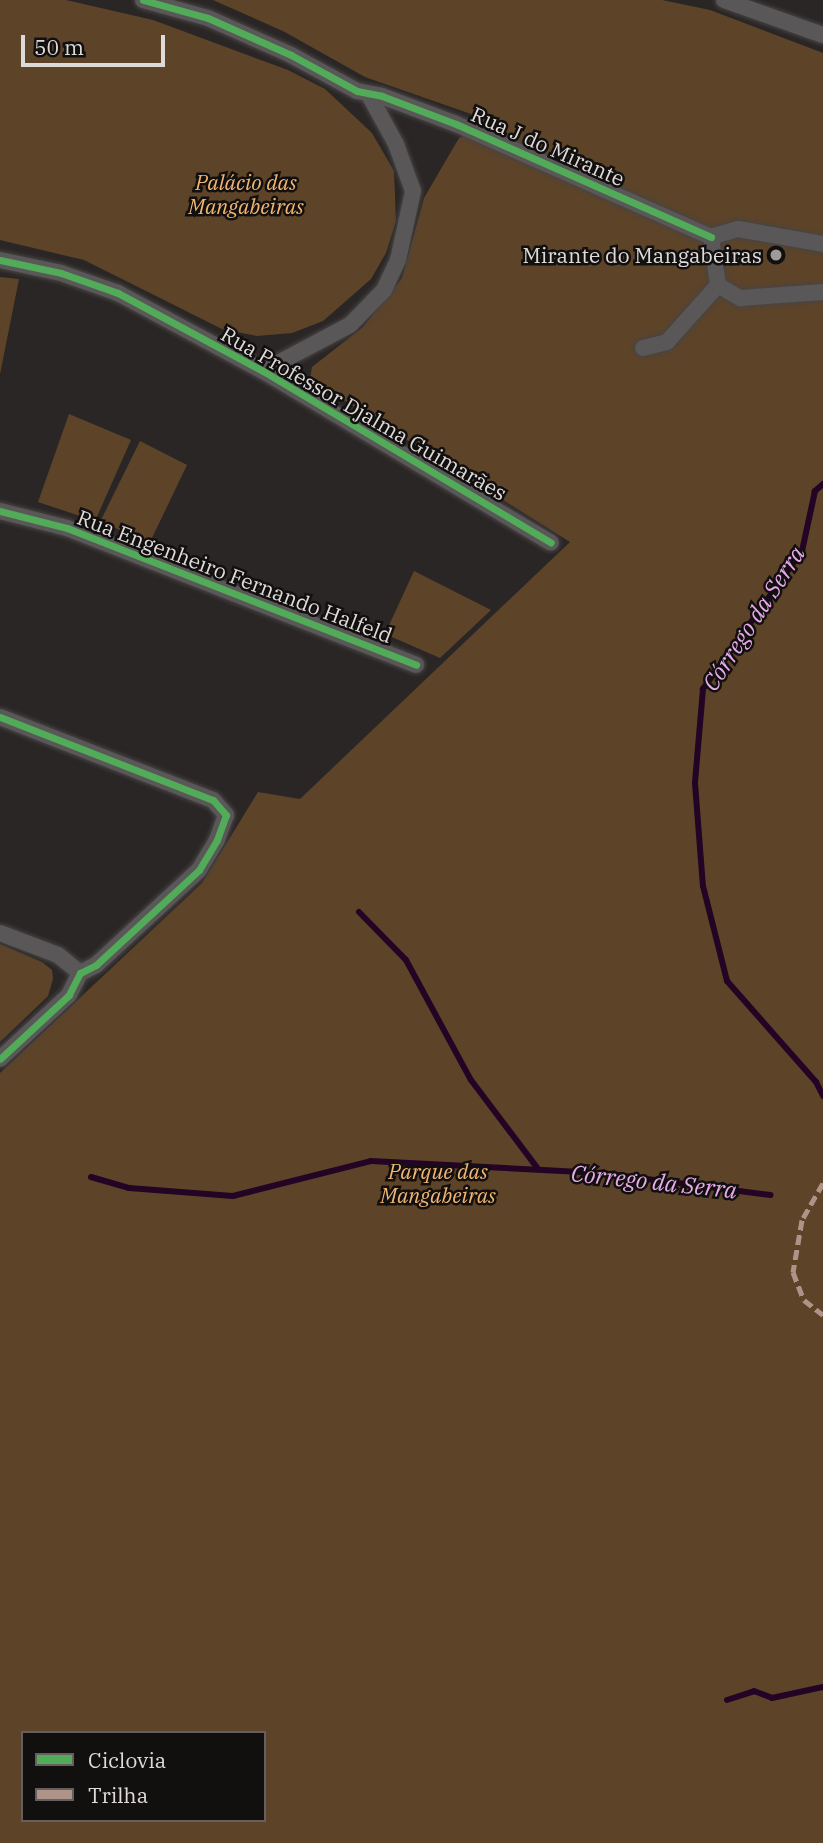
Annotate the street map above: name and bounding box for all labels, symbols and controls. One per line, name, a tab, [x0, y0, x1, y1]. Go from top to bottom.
scale bar	[24, 21, 168, 65]
text: 50 m	[34, 33, 84, 61]
street label: Rua J do Mirante	[467, 101, 629, 191]
park label: Palácio das Mangabeiras	[188, 169, 304, 219]
place label: Mirante do Mangabeiras	[522, 242, 762, 268]
marker: Mirante do Mangabeiras	[768, 247, 784, 263]
street label: Rua Professor Djalma Guimarães	[217, 321, 511, 505]
street label: Rua Engenheiro Fernando Halfeld	[74, 504, 396, 648]
water label: Córrego da Serra	[696, 541, 810, 695]
park label: Parque das Mangabeiras	[380, 1158, 496, 1208]
water label: Córrego da Serra	[570, 1159, 738, 1203]
legend	[21, 1731, 266, 1822]
text: Ciclovia	[88, 1746, 166, 1774]
text: Trilha	[88, 1781, 148, 1809]

